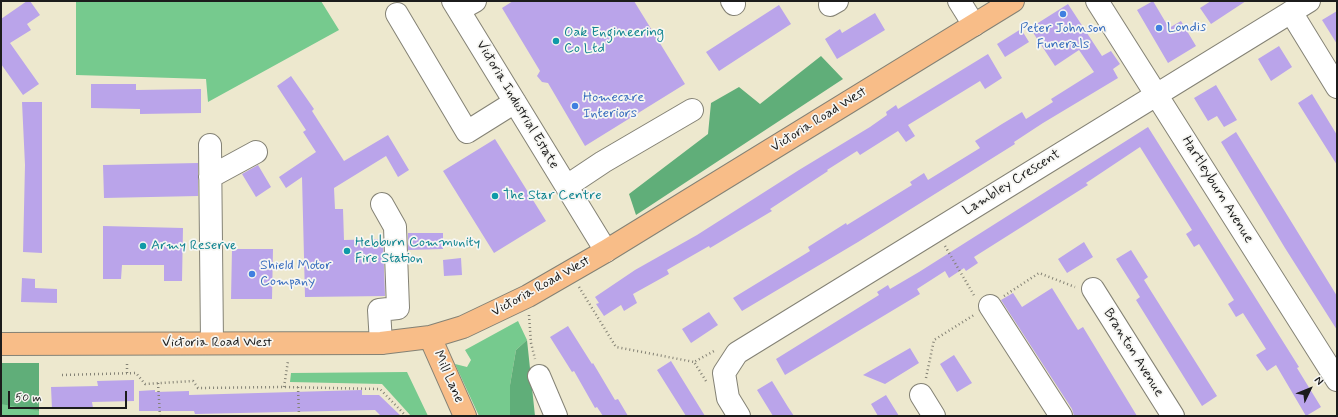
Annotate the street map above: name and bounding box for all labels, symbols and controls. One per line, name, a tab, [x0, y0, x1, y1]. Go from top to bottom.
marker: Peter Johnson Funerals	[1058, 9, 1068, 19]
place label: Londis	[1167, 20, 1206, 36]
place label: Peter Johnson Funerals	[1020, 21, 1106, 54]
marker: Londis	[1154, 23, 1164, 33]
place label: Oak Engineering Co Ltd	[564, 25, 664, 58]
marker: Oak Engineering Co Ltd	[551, 36, 561, 46]
street label: Victoria Industrial Estate	[472, 38, 562, 172]
street label: Victoria Road West	[768, 84, 870, 156]
place label: Homecare Interiors	[583, 90, 644, 122]
marker: Homecare Interiors	[570, 101, 580, 111]
street label: Hartleyburn Avenue	[1177, 133, 1257, 247]
street label: Lambley Crescent	[960, 146, 1064, 220]
place label: The Star Centre	[503, 188, 602, 204]
marker: The Star Centre	[490, 191, 500, 201]
place label: Hebburn Community Fire Station	[355, 235, 480, 268]
place label: Army Reserve	[151, 238, 237, 254]
marker: Army Reserve	[138, 241, 148, 251]
marker: Hebburn Community Fire Station	[342, 246, 352, 256]
street label: Victoria Road West	[489, 253, 593, 321]
place label: Shield Motor Company	[260, 258, 332, 290]
marker: Shield Motor Company	[247, 269, 257, 279]
street label: Branton Avenue	[1099, 306, 1167, 400]
street label: Victoria Road West	[162, 335, 272, 351]
street label: Mill Lane	[429, 348, 467, 406]
north arrow	[1290, 369, 1330, 409]
text: N	[1311, 373, 1326, 388]
scale bar	[10, 383, 129, 409]
text: 50 m	[15, 390, 42, 406]

